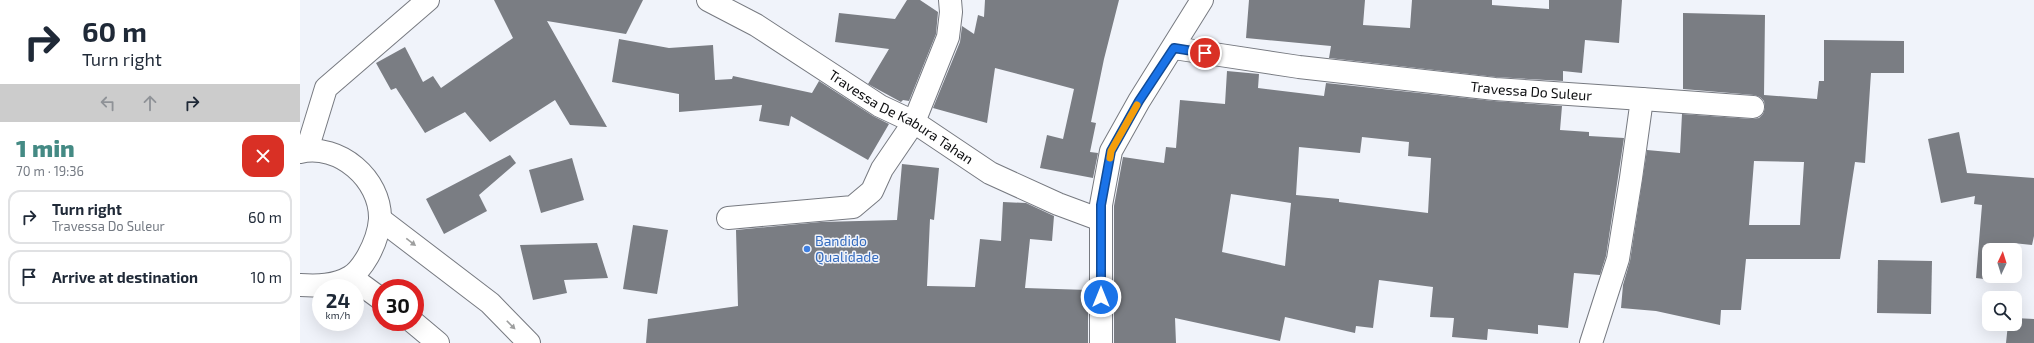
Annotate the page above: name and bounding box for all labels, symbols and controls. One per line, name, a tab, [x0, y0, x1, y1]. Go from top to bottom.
text: 60 m	[82, 14, 147, 48]
icon: right	[16, 16, 68, 68]
pin	[1188, 36, 1222, 70]
icon: arrive	[1194, 42, 1216, 64]
text: Turn right	[82, 48, 162, 70]
street label: Travessa De Kabura Tahan	[826, 66, 977, 167]
street label: Travessa Do Suleur	[1470, 77, 1593, 104]
icon: left	[97, 92, 119, 114]
icon: ahead	[139, 92, 161, 114]
icon: right	[181, 92, 203, 114]
text: 1 min	[16, 133, 75, 162]
button: close	[242, 135, 284, 177]
text: 70 m · 19:36	[16, 163, 84, 179]
text: Turn right	[52, 200, 122, 218]
icon: right	[18, 206, 40, 228]
text: 60 m	[248, 208, 282, 226]
text: Travessa Do Suleur	[52, 218, 165, 234]
place label: Bandido Qualidade	[815, 232, 879, 265]
one-way arrow	[405, 238, 416, 247]
north arrow	[1982, 243, 2022, 283]
map controls	[1982, 243, 2022, 331]
marker: Bandido Qualidade	[802, 244, 812, 254]
icon: arrive	[18, 266, 40, 288]
text: Arrive at destination	[52, 268, 198, 286]
text: 10 m	[250, 268, 282, 286]
position arrow	[1080, 276, 1122, 318]
speed limit sign: 30	[372, 279, 424, 331]
text: 24	[326, 288, 350, 312]
button: search	[1982, 291, 2022, 331]
text: km/h	[326, 309, 350, 321]
one-way arrow	[506, 320, 516, 330]

